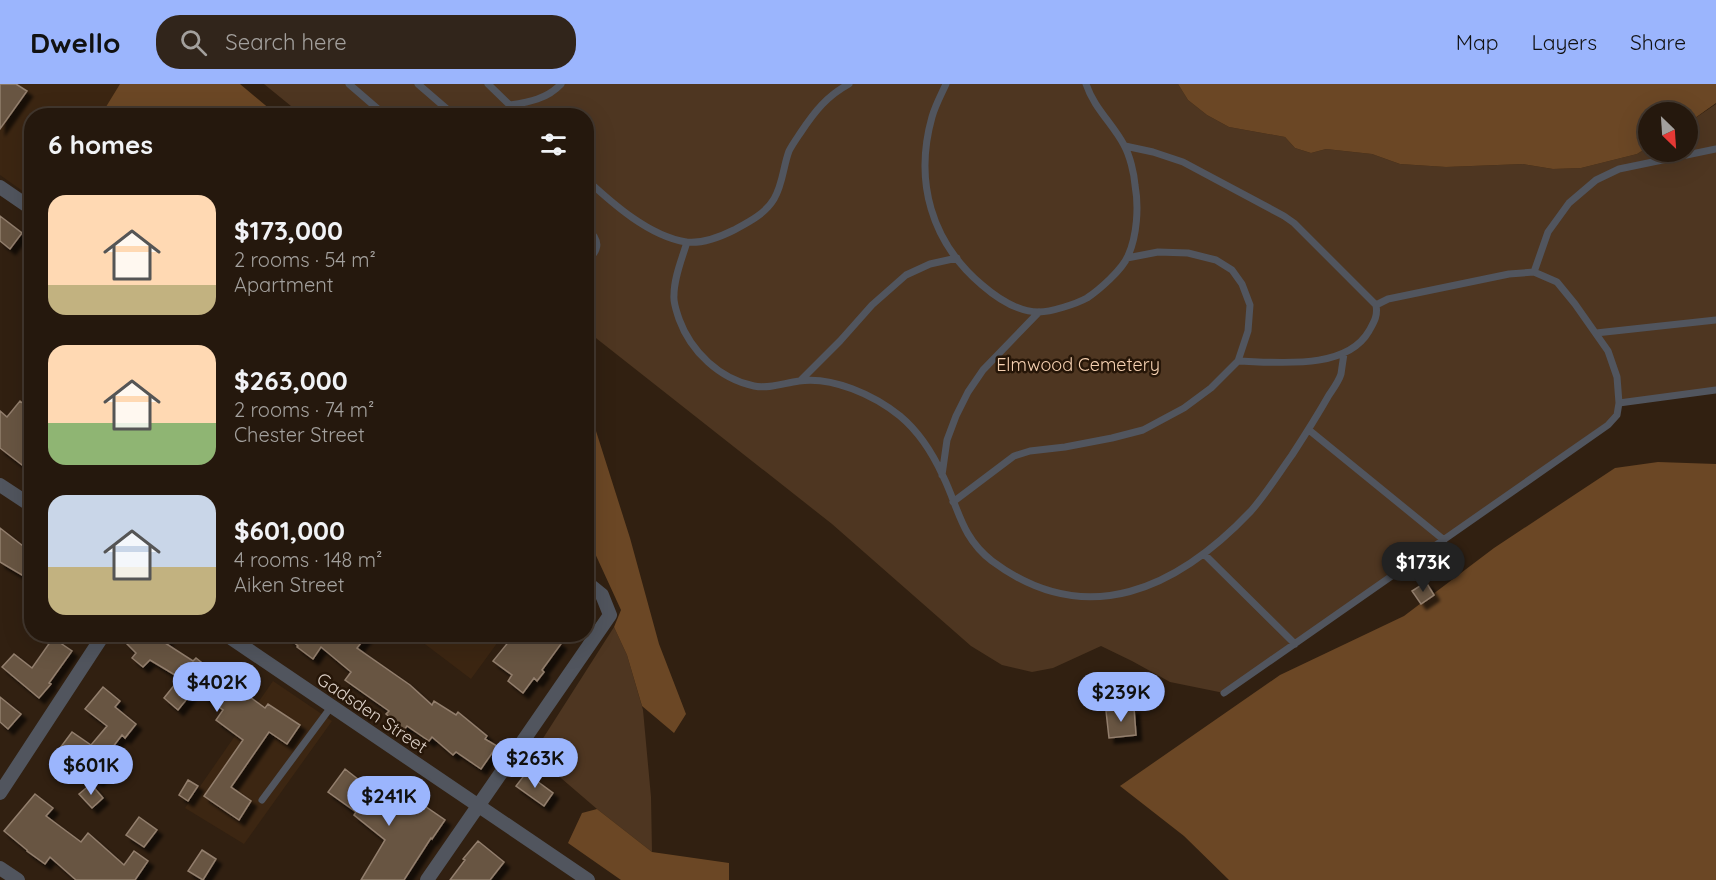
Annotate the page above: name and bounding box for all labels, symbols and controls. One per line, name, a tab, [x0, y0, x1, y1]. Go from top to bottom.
search box	[156, 15, 576, 69]
text: Dwello	[30, 25, 120, 60]
icon: search	[177, 26, 210, 59]
text: Search here	[225, 28, 347, 56]
text: Map	[1456, 29, 1499, 55]
text: Layers	[1532, 29, 1597, 55]
text: Share	[1630, 29, 1686, 55]
north arrow	[1638, 102, 1698, 162]
map controls	[1638, 102, 1698, 162]
text: 6 homes	[48, 128, 153, 161]
icon: filters	[537, 128, 570, 161]
text: $173,000	[234, 214, 343, 247]
icon: home	[96, 219, 168, 291]
text: 2 rooms · 54 m²	[234, 247, 376, 272]
text: Apartment	[234, 272, 334, 297]
park label: Elmwood Cemetery	[996, 353, 1160, 376]
text: $263,000	[234, 364, 348, 397]
icon: home	[96, 369, 168, 441]
text: 2 rooms · 74 m²	[234, 397, 374, 422]
text: Chester Street	[234, 422, 365, 447]
text: $601,000	[234, 514, 345, 547]
icon: home	[96, 519, 168, 591]
pin: $173K	[1381, 542, 1465, 593]
text: 4 rooms · 148 m²	[234, 547, 382, 572]
text: $173K	[1396, 549, 1450, 574]
text: Aiken Street	[234, 572, 344, 597]
pin: $402K	[175, 662, 259, 713]
street label: Gadsden Street	[313, 667, 432, 758]
text: $402K	[187, 669, 247, 694]
pin: $239K	[1079, 672, 1163, 723]
text: $239K	[1092, 679, 1150, 704]
pin: $263K	[493, 738, 577, 789]
pin: $601K	[49, 745, 133, 796]
text: $263K	[506, 745, 564, 770]
text: $601K	[63, 752, 119, 777]
pin: $241K	[347, 776, 431, 827]
text: $241K	[361, 783, 417, 808]

